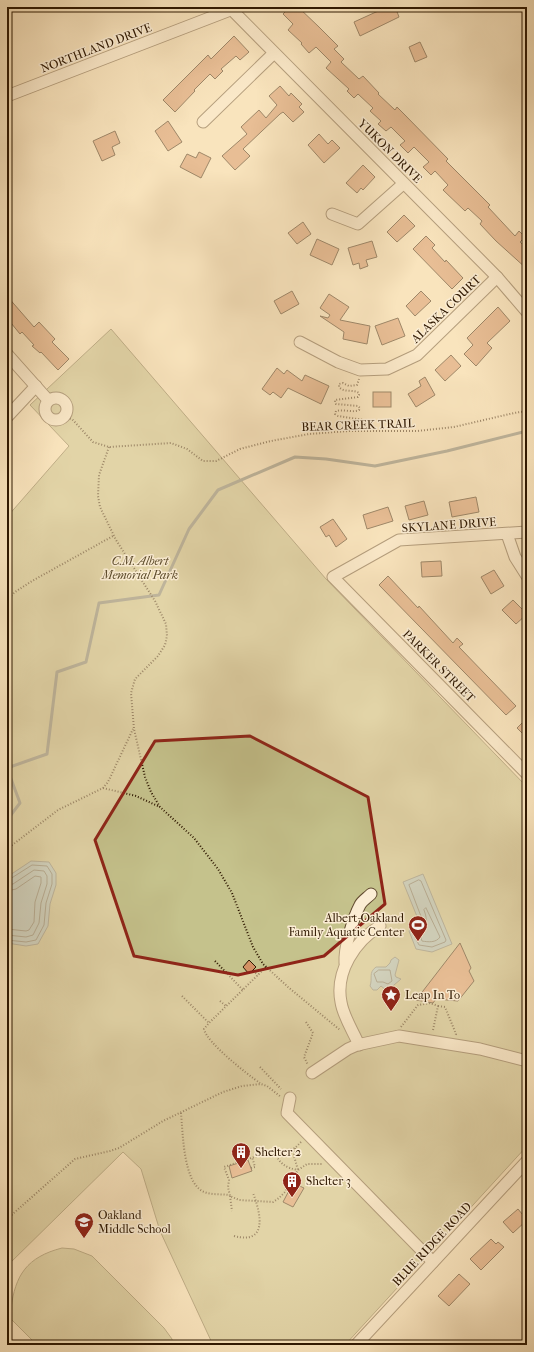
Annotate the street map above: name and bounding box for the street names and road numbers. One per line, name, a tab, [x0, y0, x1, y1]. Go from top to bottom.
street label: NORTHLAND DRIVE	[38, 20, 154, 76]
street label: YUKON DRIVE	[354, 115, 425, 186]
street label: ALASKA COURT	[408, 272, 484, 346]
street label: BEAR CREEK TRAIL	[301, 416, 416, 434]
street label: SKYLANE DRIVE	[401, 515, 497, 535]
street label: PARKER STREET	[400, 627, 479, 706]
street label: BLUE RIDGE ROAD	[390, 1199, 474, 1289]

